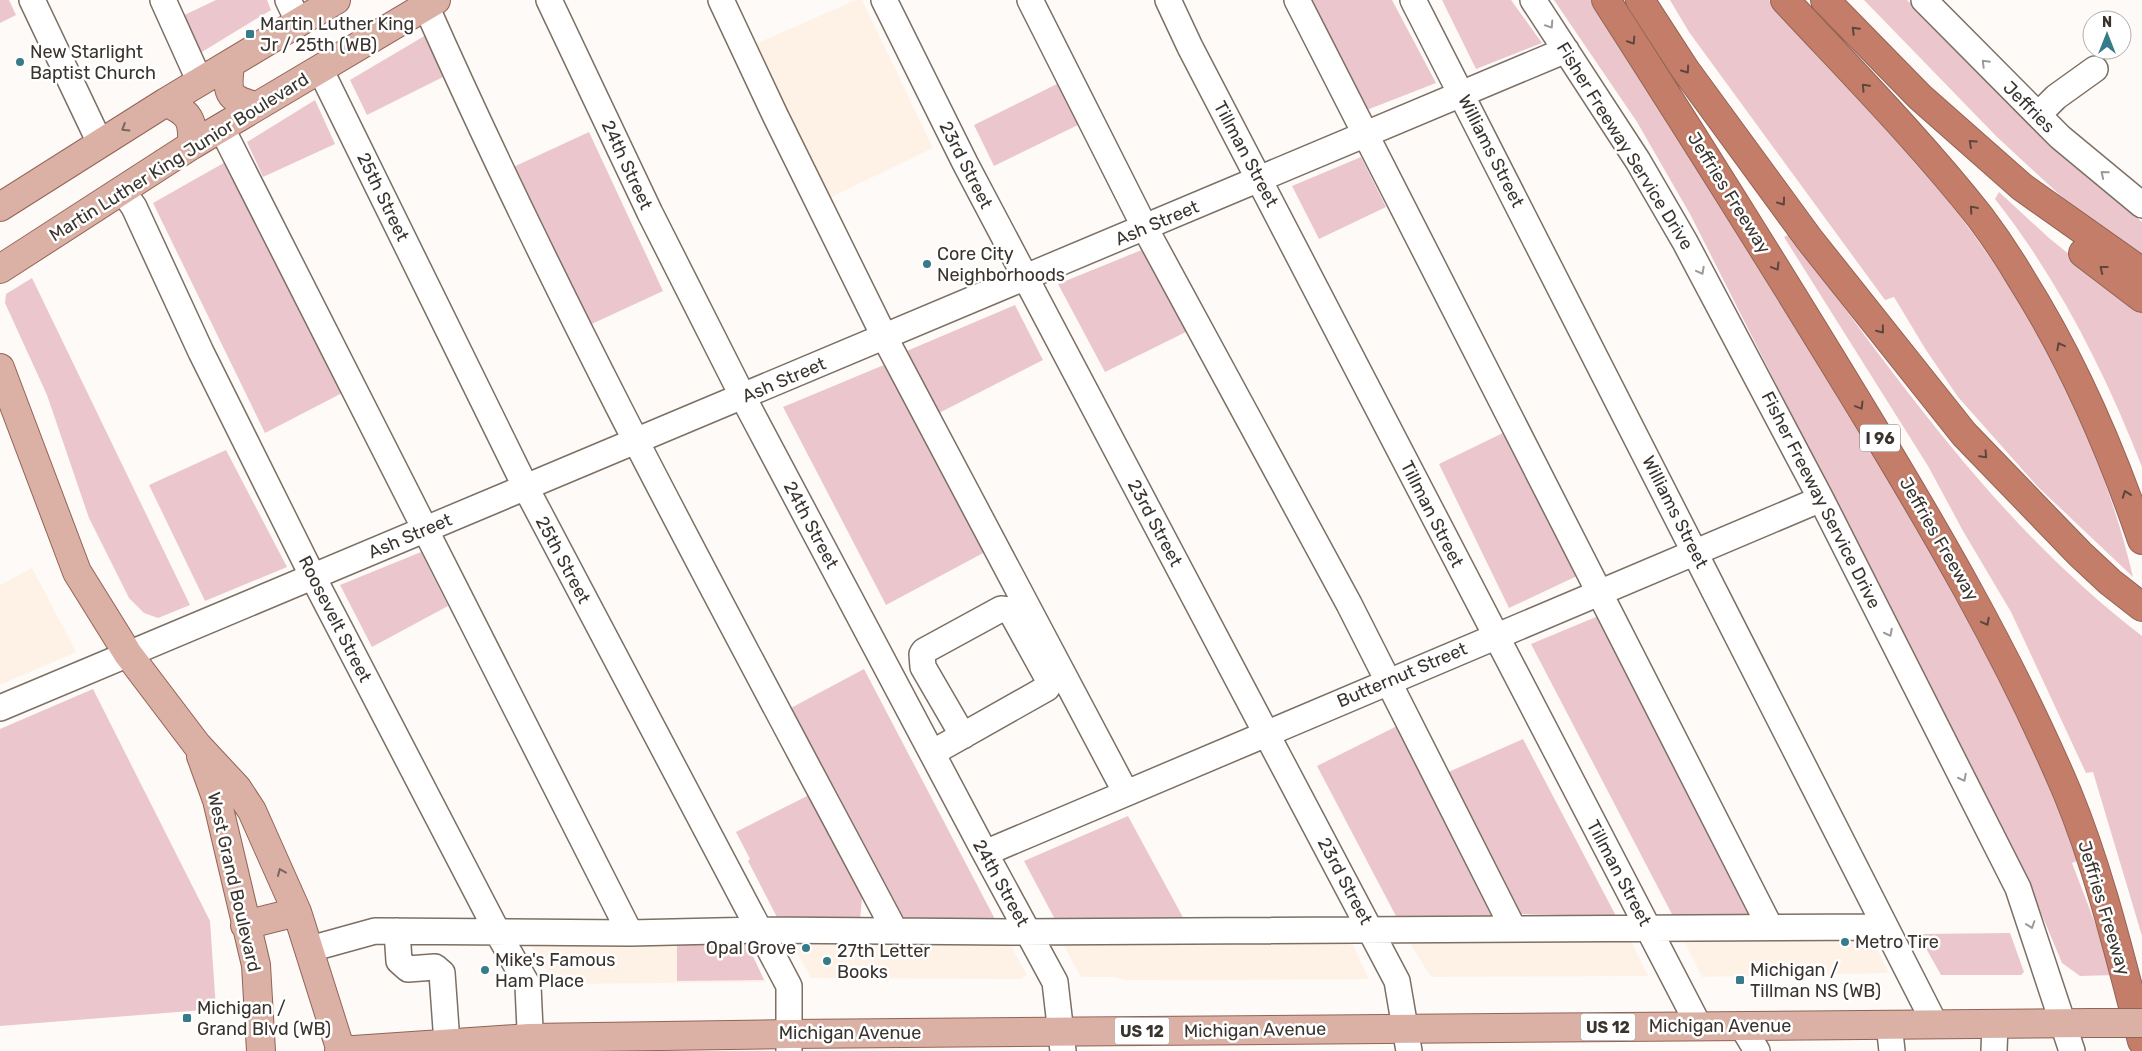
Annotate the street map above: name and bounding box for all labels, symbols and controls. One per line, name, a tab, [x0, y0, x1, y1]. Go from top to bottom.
north arrow	[2082, 10, 2132, 60]
place label: Martin Luther King Jr / 25th (WB)	[260, 13, 414, 56]
text: N	[2102, 14, 2112, 31]
one-way arrow	[1544, 20, 1553, 29]
one-way arrow	[1852, 27, 1861, 36]
marker: Martin Luther King Jr / 25th (WB)	[244, 28, 256, 40]
one-way arrow	[1626, 36, 1636, 45]
street label: Fisher Freeway Service Drive	[1552, 38, 1698, 254]
place label: New Starlight Baptist Church	[30, 41, 156, 84]
marker: New Starlight Baptist Church	[14, 56, 26, 68]
one-way arrow	[1982, 60, 1991, 69]
one-way arrow	[1680, 64, 1689, 74]
street label: Martin Luther King Junior Boulevard	[45, 68, 313, 246]
street label: Jeffries	[1998, 76, 2060, 138]
one-way arrow	[1862, 84, 1871, 93]
street label: Williams Street	[1453, 91, 1529, 211]
street label: Tillman Street	[1209, 97, 1283, 211]
street label: 24th Street	[597, 117, 657, 213]
street label: 23rd Street	[935, 118, 997, 212]
one-way arrow	[121, 121, 130, 131]
street label: Jeffries Freeway	[1683, 128, 1775, 258]
one-way arrow	[1969, 140, 1978, 149]
street label: 25th Street	[352, 149, 414, 245]
one-way arrow	[2101, 171, 2110, 180]
street label: Ash Street	[1112, 196, 1202, 250]
one-way arrow	[1775, 196, 1785, 205]
one-way arrow	[1970, 206, 1979, 215]
place label: Core City Neighborhoods	[937, 243, 1065, 286]
marker: Core City Neighborhoods	[921, 258, 933, 270]
one-way arrow	[1769, 261, 1779, 270]
one-way arrow	[1695, 266, 1705, 275]
one-way arrow	[2100, 266, 2109, 274]
one-way arrow	[1876, 324, 1884, 333]
one-way arrow	[2056, 342, 2066, 351]
street label: Ash Street	[739, 353, 829, 407]
street label: Fisher Freeway Service Drive	[1757, 388, 1885, 612]
one-way arrow	[1854, 400, 1864, 409]
road number: I 96	[1860, 424, 1900, 452]
one-way arrow	[1978, 450, 1987, 459]
street label: Williams Street	[1637, 452, 1713, 572]
street label: Tillman Street	[1396, 457, 1468, 571]
street label: Jeffries Freeway	[1895, 473, 1983, 605]
street label: 23rd Street	[1123, 476, 1187, 570]
street label: 24th Street	[779, 477, 843, 573]
one-way arrow	[2122, 490, 2132, 499]
street label: Ash Street	[365, 509, 455, 563]
street label: 25th Street	[531, 513, 595, 607]
street label: Roosevelt Street	[294, 552, 376, 686]
one-way arrow	[1980, 616, 1990, 625]
one-way arrow	[1883, 628, 1893, 637]
street label: Butternut Street	[1334, 638, 1470, 712]
one-way arrow	[1957, 772, 1967, 781]
street label: West Grand Boulevard	[203, 790, 265, 974]
street label: Tillman Street	[1582, 816, 1656, 930]
street label: 23rd Street	[1313, 834, 1377, 928]
street label: 24th Street	[968, 836, 1034, 930]
street label: Jeffries Freeway	[2073, 838, 2135, 978]
one-way arrow	[276, 868, 287, 877]
one-way arrow	[2025, 920, 2035, 929]
place label: Metro Tire	[1855, 931, 1939, 953]
marker: Metro Tire	[1839, 936, 1851, 948]
place label: Opal Grove	[706, 937, 796, 959]
place label: 27th Letter Books	[837, 940, 930, 983]
marker: Opal Grove	[800, 942, 812, 954]
place label: Mike's Famous Ham Place	[495, 949, 615, 992]
marker: 27th Letter Books	[821, 955, 833, 967]
place label: Michigan / Tillman NS (WB)	[1750, 959, 1881, 1002]
marker: Mike's Famous Ham Place	[479, 964, 491, 976]
marker: Michigan / Tillman NS (WB)	[1734, 974, 1746, 986]
place label: Michigan / Grand Blvd (WB)	[197, 997, 331, 1040]
marker: Michigan / Grand Blvd (WB)	[181, 1012, 193, 1024]
road number: US 12	[1580, 1014, 1636, 1040]
street label: Michigan Avenue	[1649, 1015, 1791, 1037]
road number: US 12	[1114, 1018, 1170, 1044]
street label: Michigan Avenue	[1184, 1018, 1326, 1042]
street label: Michigan Avenue	[779, 1022, 921, 1044]

